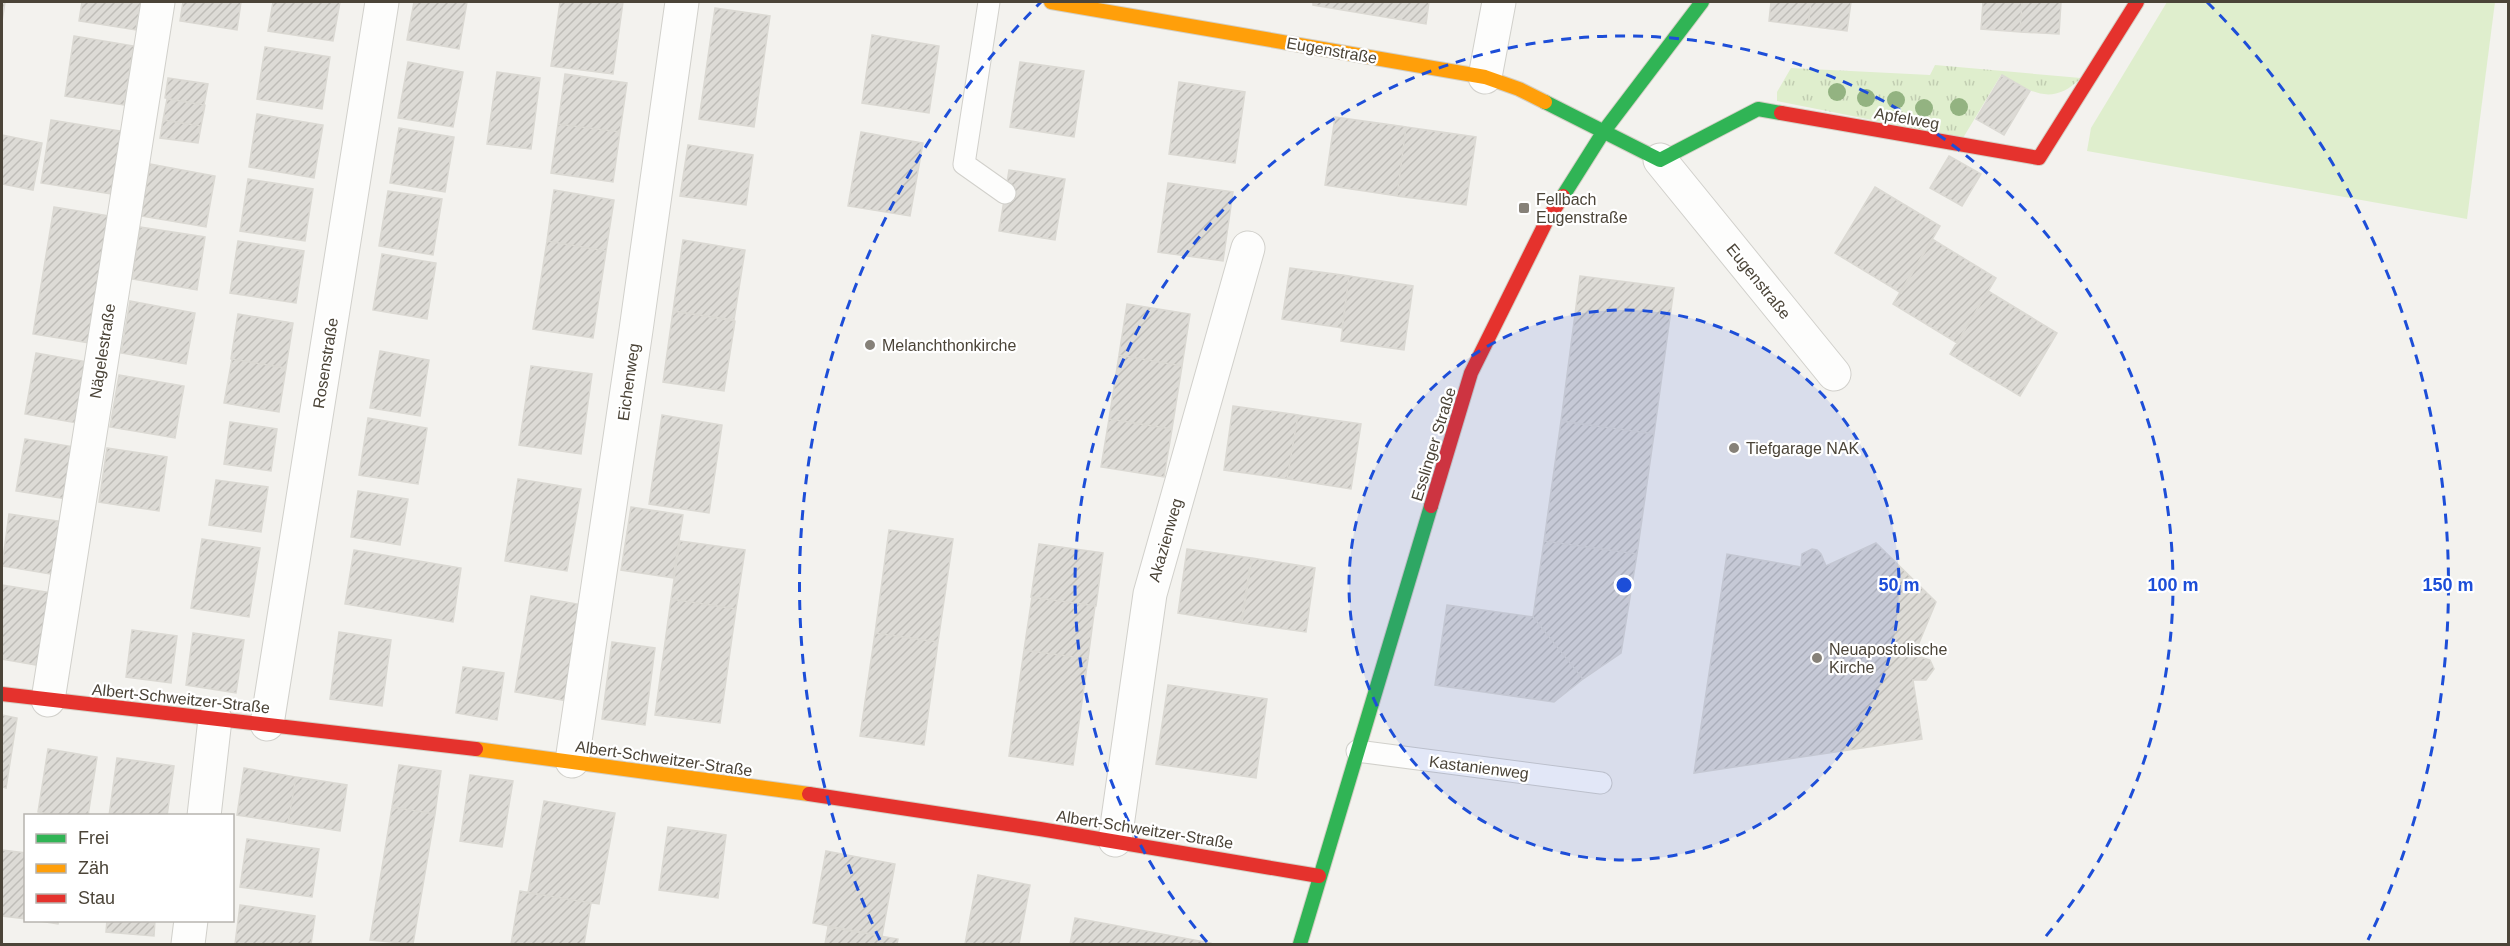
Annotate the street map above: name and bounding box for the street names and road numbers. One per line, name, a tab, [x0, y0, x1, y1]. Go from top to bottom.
street label: Eugenstraße	[1285, 34, 1379, 67]
street label: Apfelweg	[1873, 104, 1941, 133]
street label: Eugenstraße	[1723, 240, 1794, 322]
street label: Nägelestraße	[87, 302, 118, 400]
street label: Rosenstraße	[310, 316, 341, 410]
street label: Eichenweg	[615, 342, 642, 422]
street label: Esslinger Straße	[1408, 385, 1459, 503]
street label: Akazienweg	[1145, 496, 1186, 584]
street label: Albert-Schweitzer-Straße	[91, 681, 271, 716]
street label: Albert-Schweitzer-Straße	[574, 738, 754, 779]
street label: Kastanienweg	[1428, 753, 1530, 782]
street label: Albert-Schweitzer-Straße	[1055, 807, 1235, 852]

